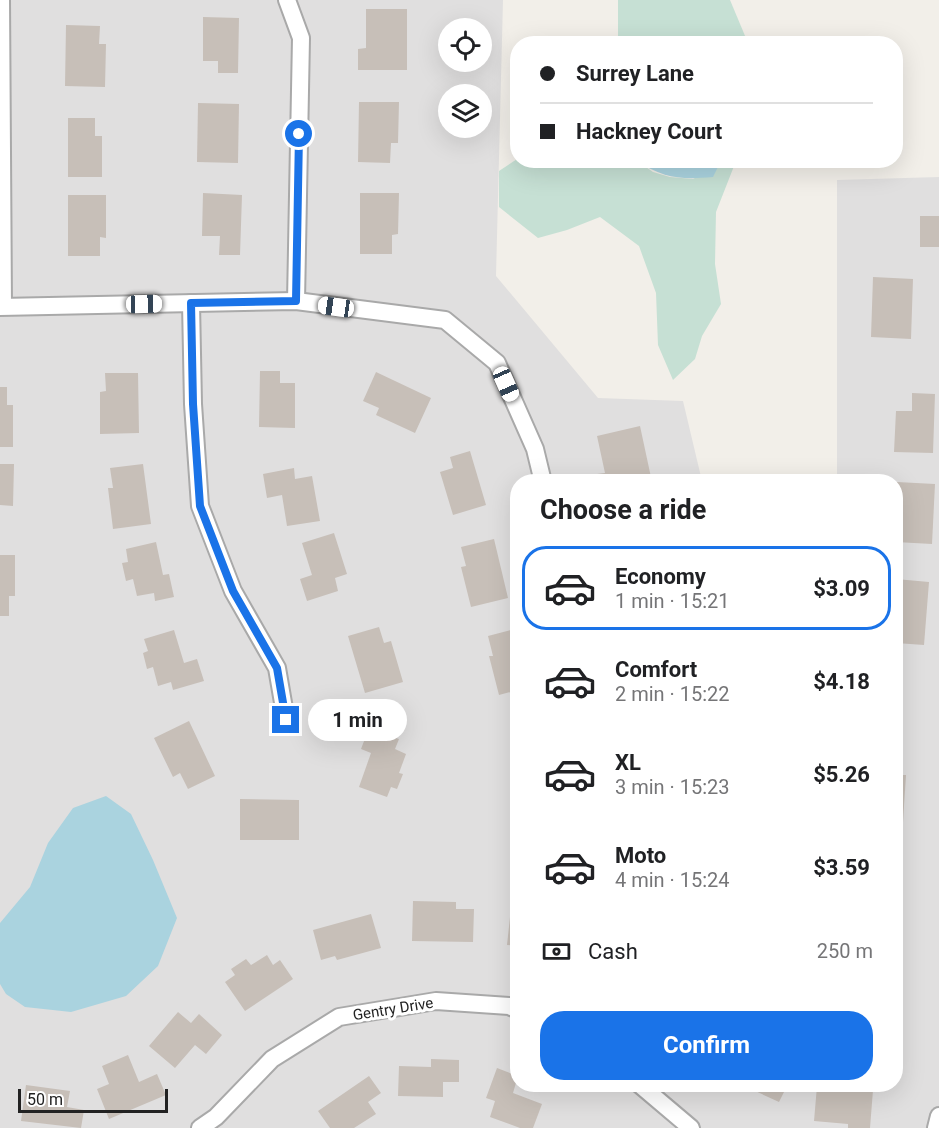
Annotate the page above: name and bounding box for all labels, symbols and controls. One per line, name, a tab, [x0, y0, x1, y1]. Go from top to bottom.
map controls	[438, 18, 492, 138]
button: locate	[438, 18, 492, 72]
text: Surrey Lane	[576, 61, 694, 86]
button: layers	[438, 84, 492, 138]
text: Hackney Court	[576, 119, 722, 144]
route start	[285, 120, 312, 147]
car	[126, 295, 162, 313]
car	[317, 296, 355, 318]
car	[490, 364, 522, 404]
text: Choose a ride	[540, 494, 706, 526]
icon: car	[543, 561, 597, 615]
text: Economy	[615, 564, 706, 589]
text: $3.09	[813, 576, 870, 601]
text: 1 min · 15:21	[615, 589, 730, 613]
icon: car	[543, 654, 597, 708]
text: Comfort	[615, 657, 697, 682]
text: $4.18	[813, 669, 870, 694]
text: 2 min · 15:22	[615, 682, 730, 706]
callout: 1 min	[307, 699, 406, 741]
route end	[272, 706, 299, 733]
text: 1 min	[332, 708, 383, 732]
icon: car	[543, 747, 597, 801]
text: XL	[615, 750, 641, 775]
text: $5.26	[813, 762, 870, 787]
text: 3 min · 15:23	[615, 775, 730, 799]
icon: car	[543, 840, 597, 894]
text: Moto	[615, 843, 666, 868]
text: $3.59	[813, 855, 870, 880]
text: 4 min · 15:24	[615, 868, 730, 892]
icon: cash	[540, 935, 573, 968]
text: Cash	[588, 939, 638, 964]
text: 250 m	[817, 939, 873, 963]
street label: Gentry Drive	[352, 994, 435, 1024]
button: Confirm	[540, 1011, 873, 1080]
scale bar	[18, 1086, 168, 1114]
text: 50 m	[27, 1090, 63, 1109]

